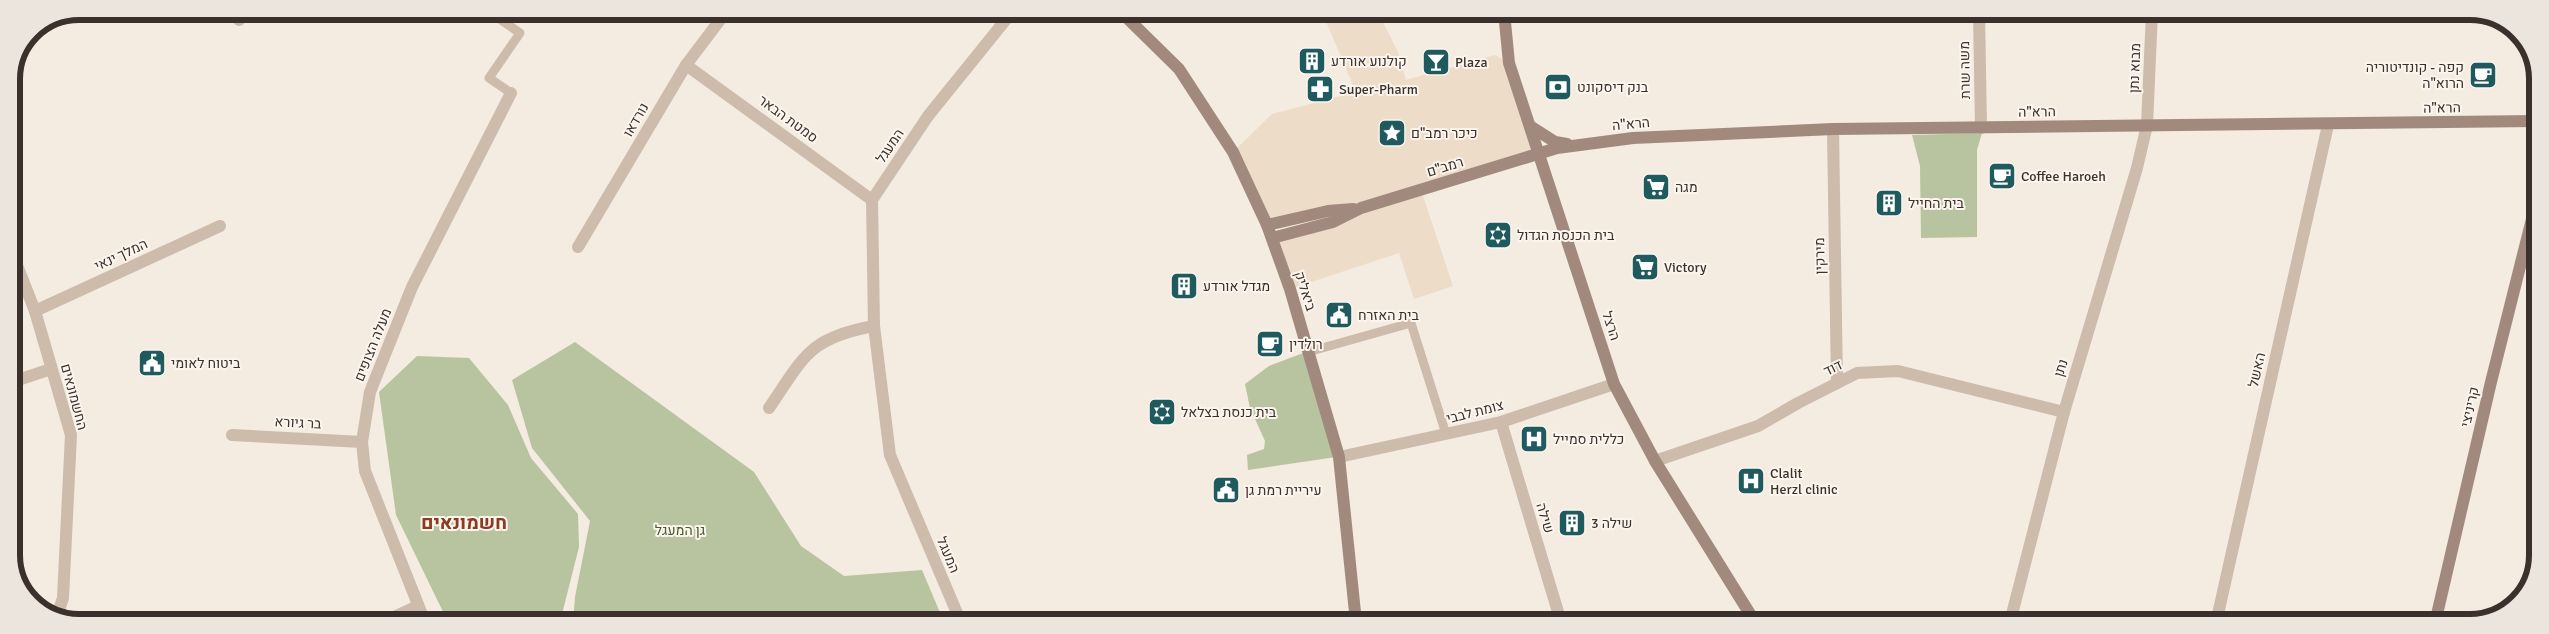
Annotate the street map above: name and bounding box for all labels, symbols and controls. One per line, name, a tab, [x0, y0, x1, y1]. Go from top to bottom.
street label: משה שרת	[1956, 41, 1974, 99]
street label: מבוא נתן	[2126, 43, 2144, 93]
building icon: קולנוע אורדע	[1297, 46, 1327, 76]
bar icon: Plaza	[1421, 47, 1451, 77]
place label: קולנוע אורדע	[1331, 53, 1407, 70]
place label: Plaza	[1455, 54, 1488, 71]
place label: קפה - קונדיטוריה הרוא"ה	[2366, 59, 2464, 92]
cafe icon: קפה - קונדיטוריה הרוא"ה	[2468, 60, 2498, 90]
bank icon: בנק דיסקונט	[1543, 72, 1573, 102]
pharmacy icon: Super-Pharm	[1305, 74, 1335, 104]
place label: בנק דיסקונט	[1577, 79, 1649, 96]
place label: Super-Pharm	[1339, 81, 1418, 98]
street label: סמטת הבאר	[755, 92, 821, 146]
street label: הרא"ה	[2423, 99, 2461, 117]
street label: נורדאו	[620, 100, 652, 140]
street label: הרא"ה	[2018, 103, 2056, 121]
street label: הרא"ה	[1611, 114, 1651, 134]
place icon: כיכר רמב"ם	[1377, 118, 1407, 148]
place label: כיכר רמב"ם	[1411, 125, 1478, 142]
street label: המעגל	[872, 126, 908, 166]
street label: רמב"ם	[1425, 153, 1465, 181]
cafe icon: Coffee Haroeh	[1987, 161, 2017, 191]
place label: Coffee Haroeh	[2021, 168, 2106, 185]
supermarket icon: מגה	[1641, 172, 1671, 202]
place label: מגה	[1675, 179, 1698, 196]
building icon: בית החייל	[1874, 188, 1904, 218]
place label: בית החייל	[1908, 195, 1964, 212]
synagogue icon: בית הכנסת הגדול	[1483, 220, 1513, 250]
place label: בית הכנסת הגדול	[1517, 227, 1615, 244]
street label: המלך ינאי	[92, 235, 150, 275]
street label: מירקין	[1811, 237, 1829, 275]
supermarket icon: Victory	[1630, 252, 1660, 282]
place label: Victory	[1664, 259, 1707, 276]
street label: ביאליק	[1291, 269, 1320, 314]
building icon: מגדל אורדע	[1169, 271, 1199, 301]
place label: מגדל אורדע	[1203, 278, 1270, 295]
public building icon: בית האזרח	[1324, 300, 1354, 330]
street label: מעלה הצופים	[351, 306, 395, 384]
place label: בית האזרח	[1358, 307, 1420, 324]
street label: הרצל	[1598, 309, 1624, 343]
cafe icon: רולדין	[1255, 329, 1285, 359]
place label: רולדין	[1289, 336, 1323, 353]
public building icon: ביטוח לאומי	[137, 348, 167, 378]
street label: האשל	[2245, 351, 2269, 389]
place label: ביטוח לאומי	[171, 355, 241, 372]
street label: דוד	[1821, 356, 1845, 380]
street label: נתן	[2050, 357, 2072, 379]
street label: החשמונאים	[57, 362, 91, 432]
street label: קריניצי	[2457, 385, 2483, 429]
synagogue icon: בית כנסת בצלאל	[1147, 397, 1177, 427]
street label: צומת לבבי	[1444, 397, 1506, 427]
place label: בית כנסת בצלאל	[1181, 404, 1277, 421]
street label: בר גיורא	[274, 413, 323, 433]
hospital icon: כללית סמייל	[1519, 424, 1549, 454]
place label: כללית סמייל	[1553, 431, 1624, 448]
place label: Clalit Herzl clinic	[1770, 465, 1838, 498]
hospital icon: Clalit Herzl clinic	[1736, 466, 1766, 496]
public building icon: עיריית רמת גן	[1211, 475, 1241, 505]
place label: עיריית רמת גן	[1245, 482, 1321, 499]
street label: שילה	[1532, 501, 1558, 535]
building icon: שילה 3	[1557, 508, 1587, 538]
district label: חשמונאים	[421, 511, 507, 535]
place label: שילה 3	[1591, 515, 1632, 532]
park label: גן המעגל	[655, 522, 705, 539]
street label: המעגל	[933, 534, 963, 576]

